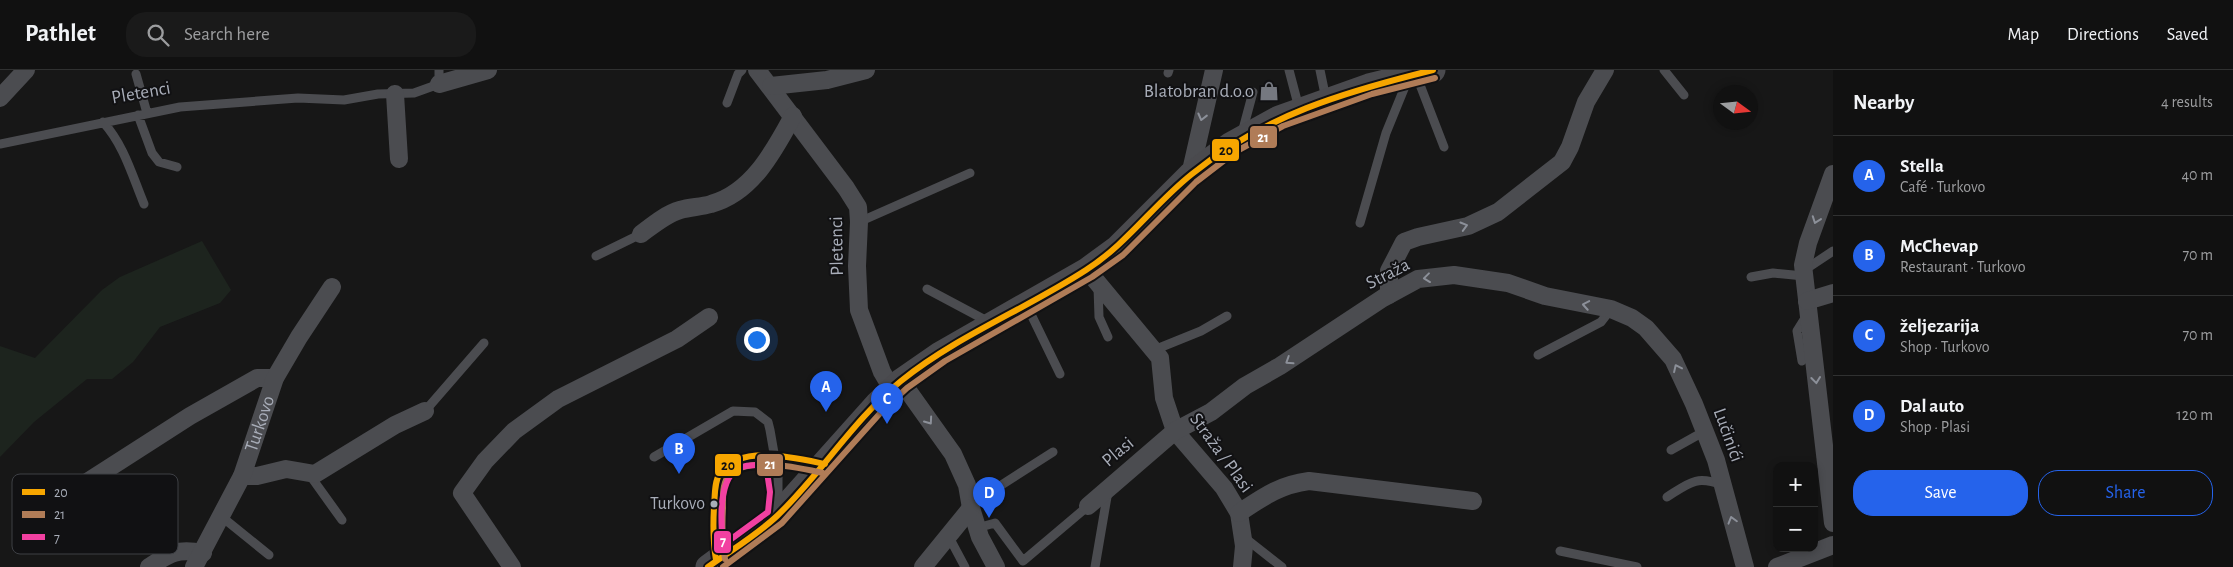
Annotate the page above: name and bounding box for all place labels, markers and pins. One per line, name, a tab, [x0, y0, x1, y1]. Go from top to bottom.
shop icon: Blatobran d.o.o	[1258, 80, 1280, 102]
place label: Blatobran d.o.o	[1144, 82, 1254, 101]
pin: A	[810, 371, 842, 412]
pin: C	[871, 383, 903, 424]
pin: B	[663, 433, 695, 474]
pin: D	[973, 477, 1005, 518]
place label: Turkovo	[650, 495, 705, 513]
marker: Turkovo	[709, 499, 719, 509]

